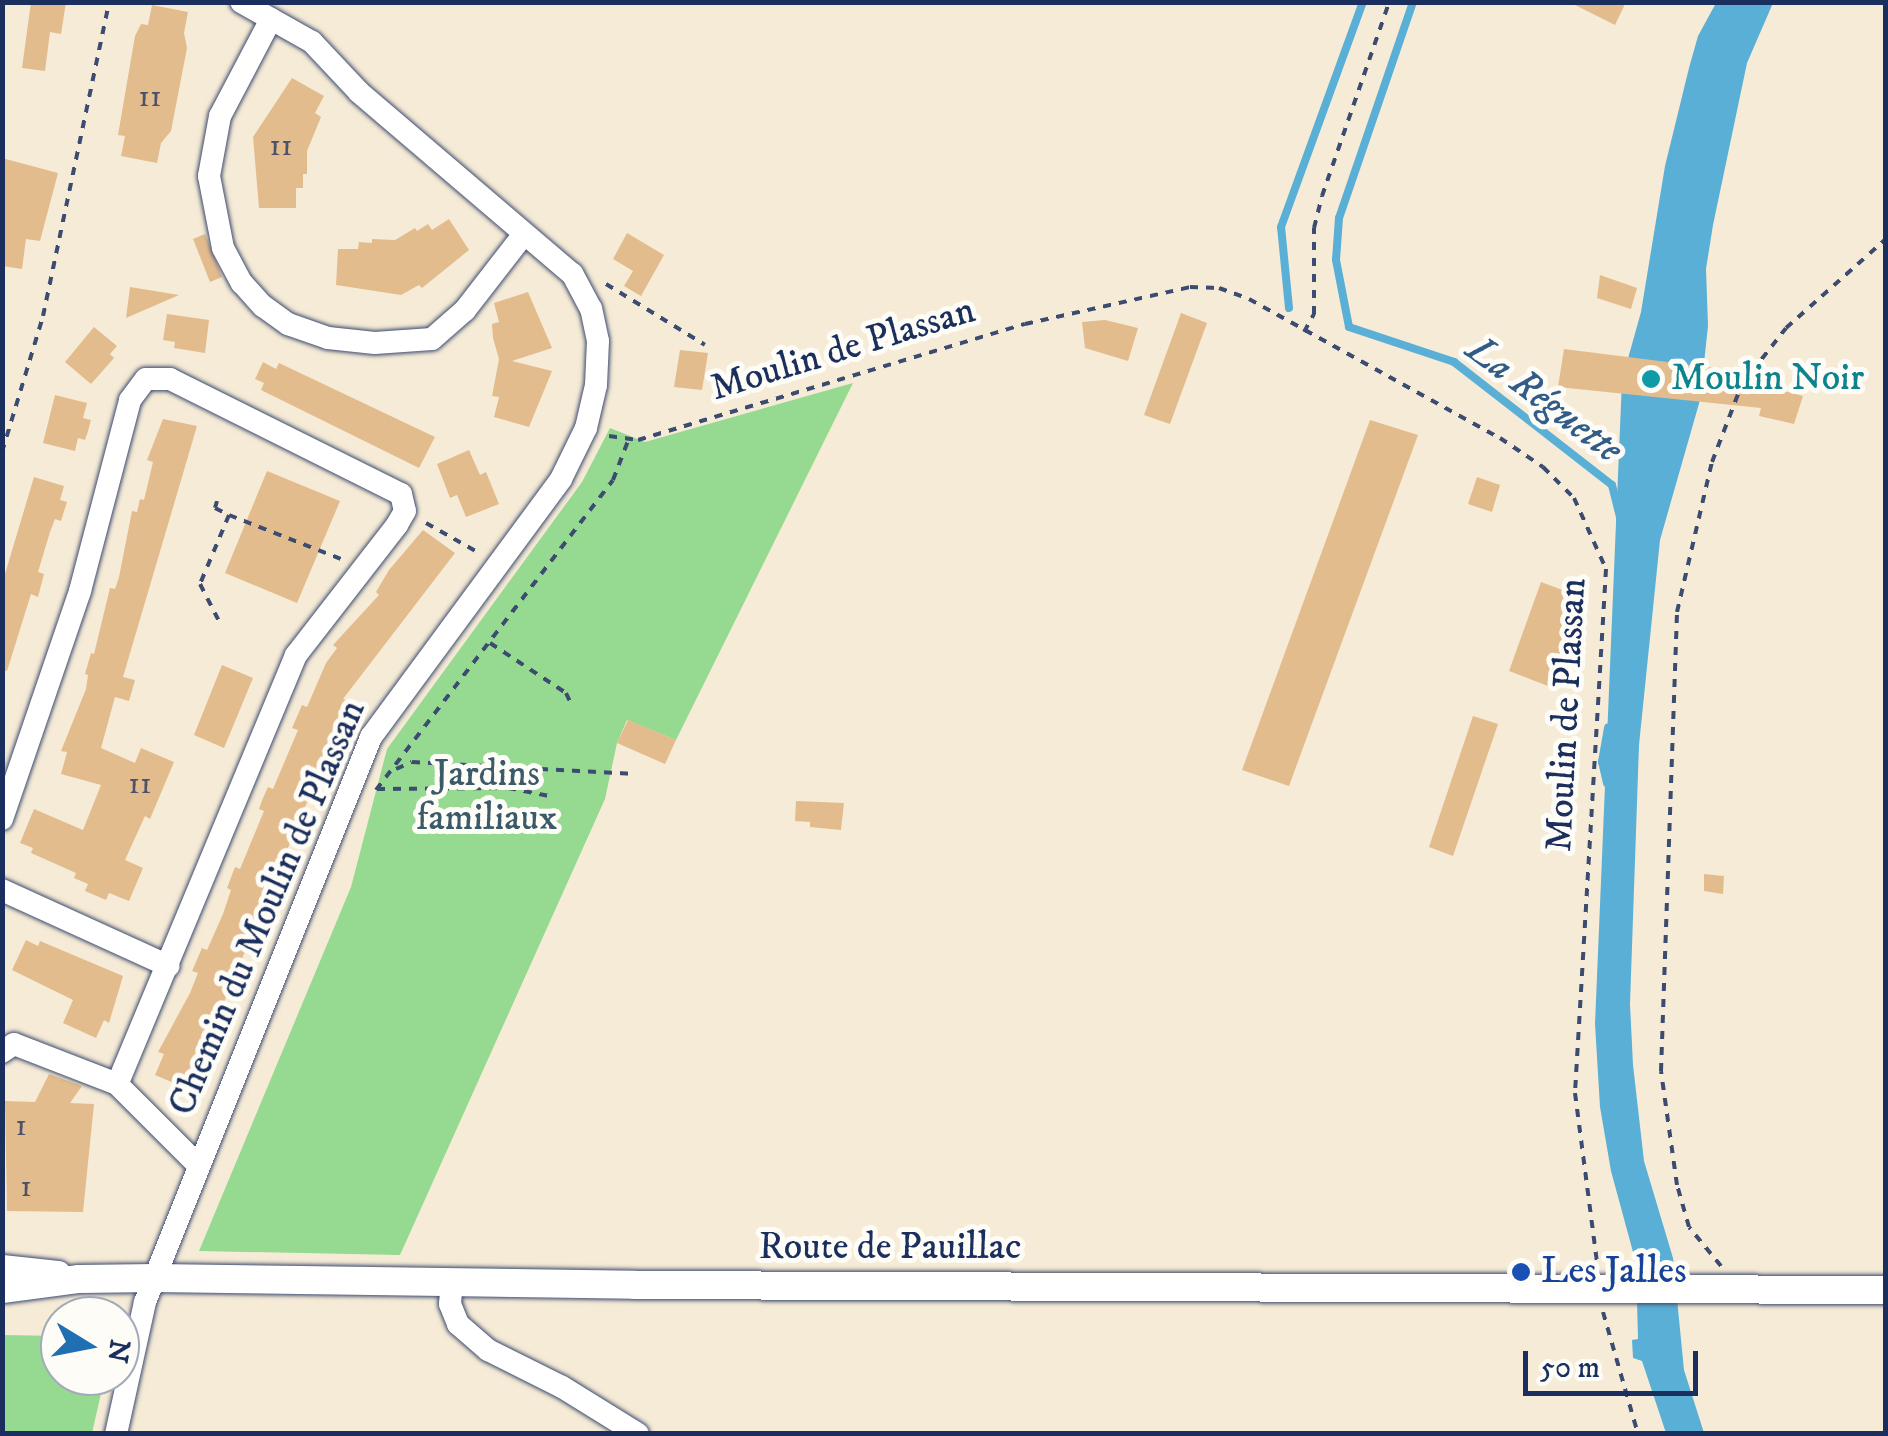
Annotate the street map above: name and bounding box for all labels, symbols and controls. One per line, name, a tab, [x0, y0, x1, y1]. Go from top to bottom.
house number: 11	[138, 78, 162, 116]
house number: 11	[269, 127, 293, 165]
street label: Moulin de Plassan	[705, 288, 981, 412]
water label: La Réguette	[1457, 326, 1631, 474]
place label: Moulin Noir	[1671, 356, 1864, 402]
marker: Moulin Noir	[1640, 368, 1662, 390]
street label: Moulin de Plassan	[1537, 577, 1597, 853]
street label: Chemin du Moulin de Plassan	[160, 694, 376, 1122]
park label: Jardins familiaux	[417, 752, 557, 842]
house number: 11	[128, 765, 152, 803]
house number: 1	[15, 1107, 27, 1145]
house number: 1	[20, 1168, 32, 1206]
street label: Route de Pauillac	[759, 1225, 1021, 1271]
place label: Les Jalles	[1541, 1249, 1687, 1295]
marker: Les Jalles	[1510, 1261, 1532, 1283]
north arrow	[40, 1296, 140, 1396]
scale bar	[1528, 1331, 1703, 1393]
text: N	[99, 1337, 137, 1365]
text: 50 m	[1540, 1350, 1600, 1387]

